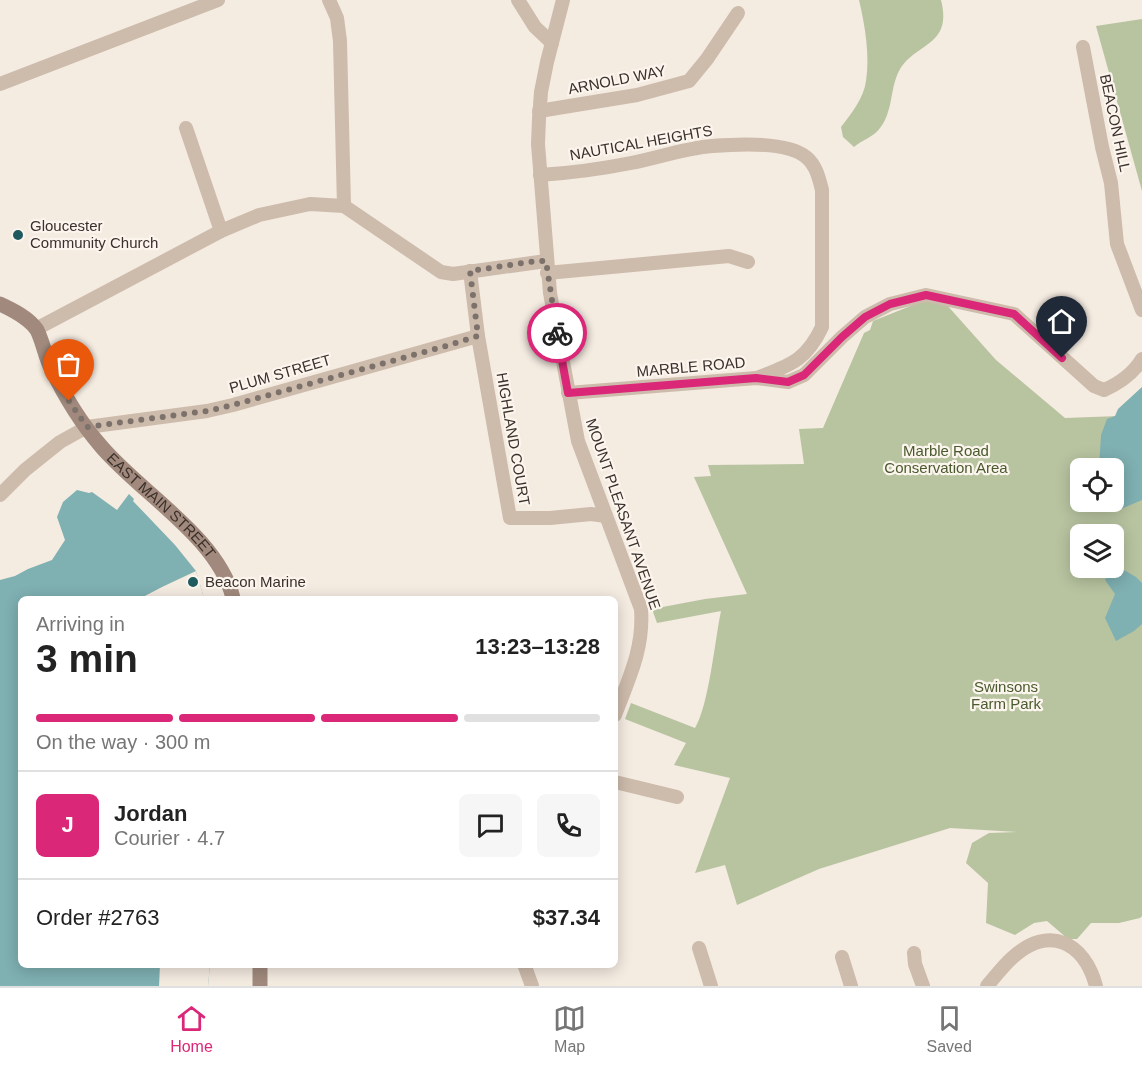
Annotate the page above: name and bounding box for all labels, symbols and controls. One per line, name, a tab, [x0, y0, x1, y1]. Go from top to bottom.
street label: ARNOLD WAY	[567, 62, 667, 97]
street label: BEACON HILL	[1097, 73, 1134, 173]
street label: NAUTICAL HEIGHTS	[568, 122, 714, 163]
place label: Gloucester Community Church	[30, 217, 158, 251]
marker: Gloucester Community Church	[11, 228, 25, 242]
pin	[1036, 296, 1087, 358]
courier	[527, 303, 587, 363]
icon: home	[1045, 305, 1078, 338]
icon: bike	[541, 317, 574, 350]
pin	[43, 339, 94, 401]
icon: bag	[52, 348, 85, 381]
street label: PLUM STREET	[227, 351, 333, 396]
street label: MARBLE ROAD	[636, 353, 746, 380]
street label: HIGHLAND COURT	[493, 371, 534, 507]
street label: MOUNT PLEASANT AVENUE	[583, 416, 664, 612]
park label: Marble Road Conservation Area	[884, 442, 1008, 476]
street label: EAST MAIN STREET	[104, 449, 219, 561]
map controls	[1070, 458, 1124, 578]
button: locate	[1070, 458, 1124, 512]
button: layers	[1070, 524, 1124, 578]
place label: Beacon Marine	[205, 573, 306, 590]
marker: Beacon Marine	[186, 575, 200, 589]
text: Arriving in	[36, 613, 125, 635]
text: 13:23–13:28	[475, 634, 600, 659]
text: 3 min	[36, 637, 138, 680]
park label: Swinsons Farm Park	[971, 678, 1041, 712]
text: On the way · 300 m	[36, 731, 211, 753]
button: chat	[459, 794, 522, 857]
button: phone	[537, 794, 600, 857]
text: Jordan	[114, 801, 187, 826]
text: J	[61, 812, 74, 837]
text: Courier · 4.7	[114, 827, 225, 849]
text: Order #2763	[36, 905, 160, 930]
text: $37.34	[533, 905, 600, 930]
tab: Home	[170, 1002, 213, 1056]
tab: Map	[553, 1002, 586, 1056]
tab: Saved	[926, 1002, 972, 1056]

